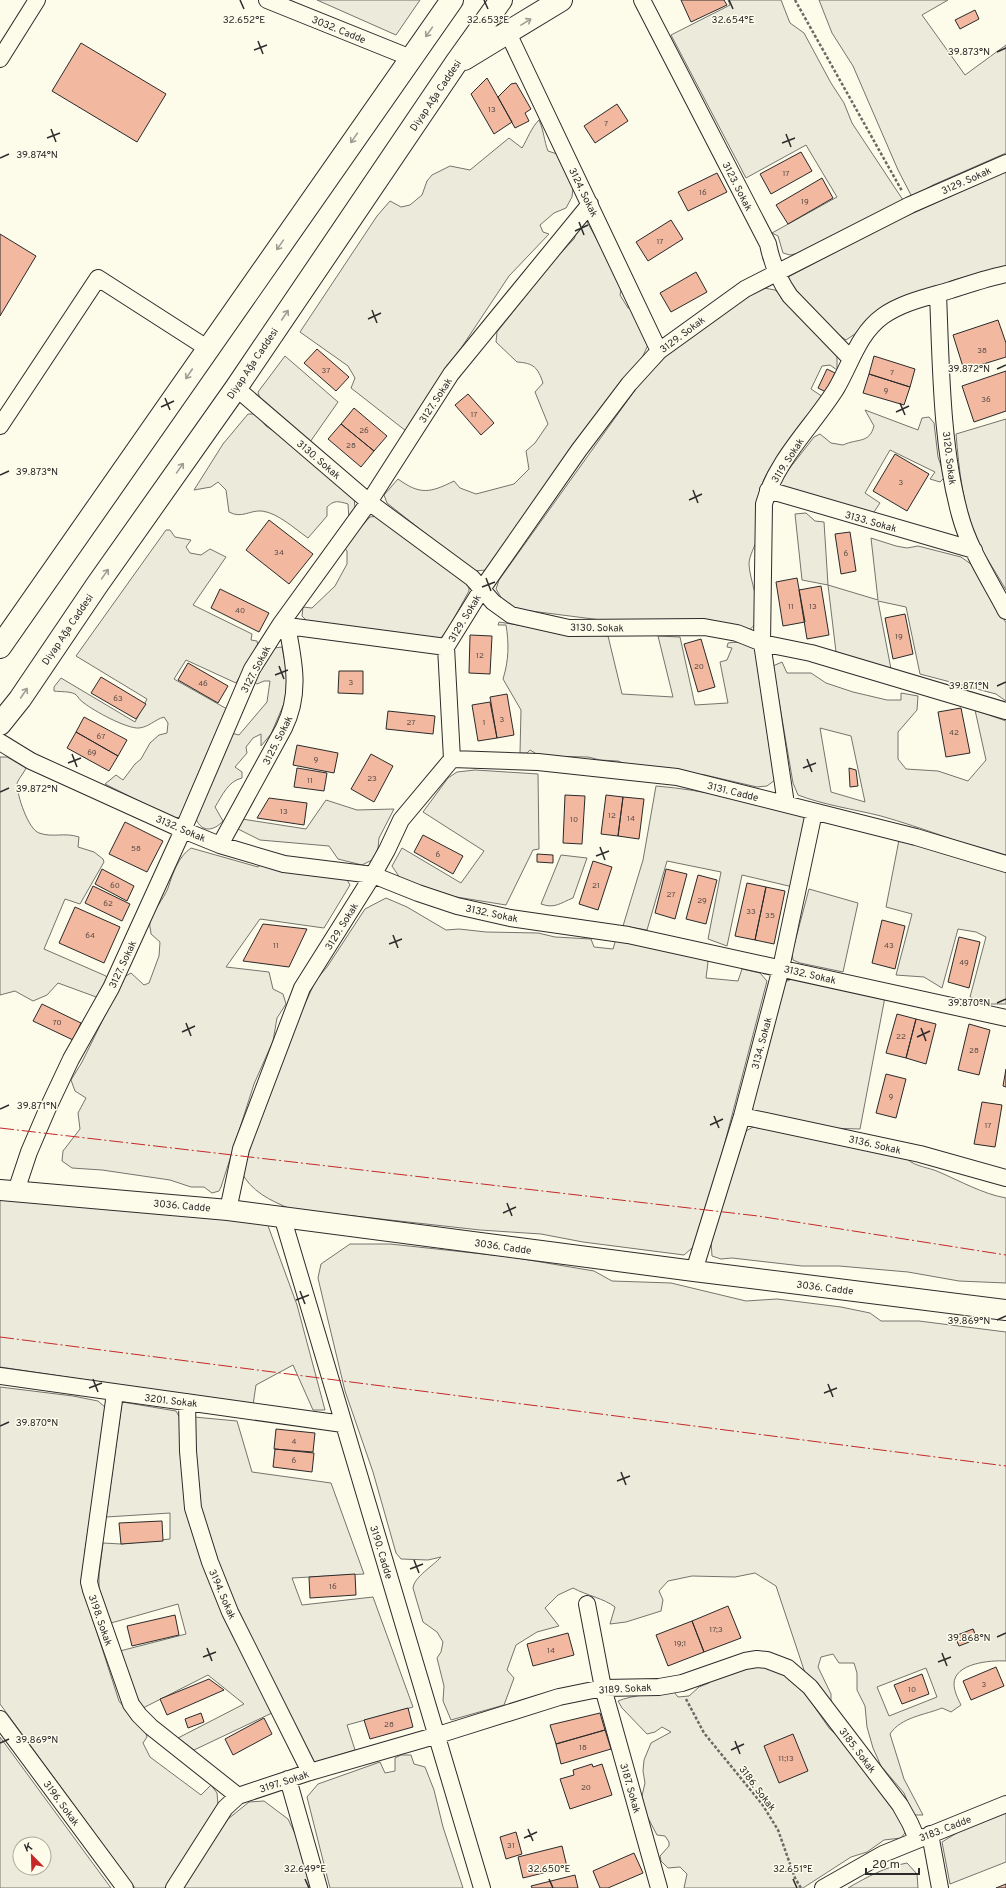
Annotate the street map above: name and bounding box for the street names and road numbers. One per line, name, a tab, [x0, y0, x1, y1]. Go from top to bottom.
street label: 3032. Cadde	[309, 14, 367, 47]
street label: Diyap Ağa Caddesi	[408, 58, 465, 134]
street label: 3123. Sokak	[719, 160, 755, 213]
street label: 3129. Sokak	[940, 165, 994, 198]
street label: 3124. Sokak	[565, 166, 600, 220]
street label: 3129. Sokak	[658, 314, 708, 356]
street label: Diyap Ağa Caddesi	[225, 326, 282, 402]
street label: 3127. Sokak	[417, 376, 456, 426]
street label: 3120. Sokak	[939, 431, 958, 486]
street label: 3119. Sokak	[769, 436, 808, 486]
street label: 3130. Sokak	[293, 438, 343, 483]
street label: 3133. Sokak	[843, 509, 898, 536]
street label: Diyap Ağa Caddesi	[40, 592, 97, 668]
street label: 3129. Sokak	[446, 593, 485, 645]
street label: 3130. Sokak	[570, 622, 624, 635]
street label: 3127. Sokak	[238, 644, 274, 696]
street label: 3125. Sokak	[260, 714, 296, 768]
street label: 3131. Cadde	[706, 780, 760, 805]
street label: 3132. Sokak	[153, 813, 207, 846]
street label: 3129. Sokak	[323, 901, 362, 953]
street label: 3132. Sokak	[464, 903, 519, 926]
street label: 3127. Sokak	[107, 939, 140, 991]
street label: 3132. Sokak	[782, 963, 837, 988]
street label: 3134. Sokak	[749, 1016, 776, 1071]
street label: 3136. Sokak	[847, 1133, 902, 1158]
street label: 3036. Cadde	[153, 1198, 211, 1215]
street label: 3036. Cadde	[473, 1237, 532, 1258]
street label: 3036. Cadde	[796, 1279, 854, 1298]
street label: 3201. Sokak	[143, 1392, 198, 1411]
street label: 3190. Cadde	[366, 1524, 395, 1581]
street label: 3194. Sokak	[205, 1567, 238, 1622]
street label: 3198. Sokak	[85, 1593, 114, 1648]
street label: 3189. Sokak	[598, 1682, 652, 1697]
street label: 3185. Sokak	[835, 1726, 878, 1776]
street label: 3187. Sokak	[616, 1762, 643, 1815]
street label: 3186. Sokak	[736, 1764, 778, 1814]
street label: 3197. Sokak	[258, 1768, 311, 1797]
street label: 3196. Sokak	[40, 1779, 82, 1829]
street label: 3183. Cadde	[918, 1813, 974, 1845]

